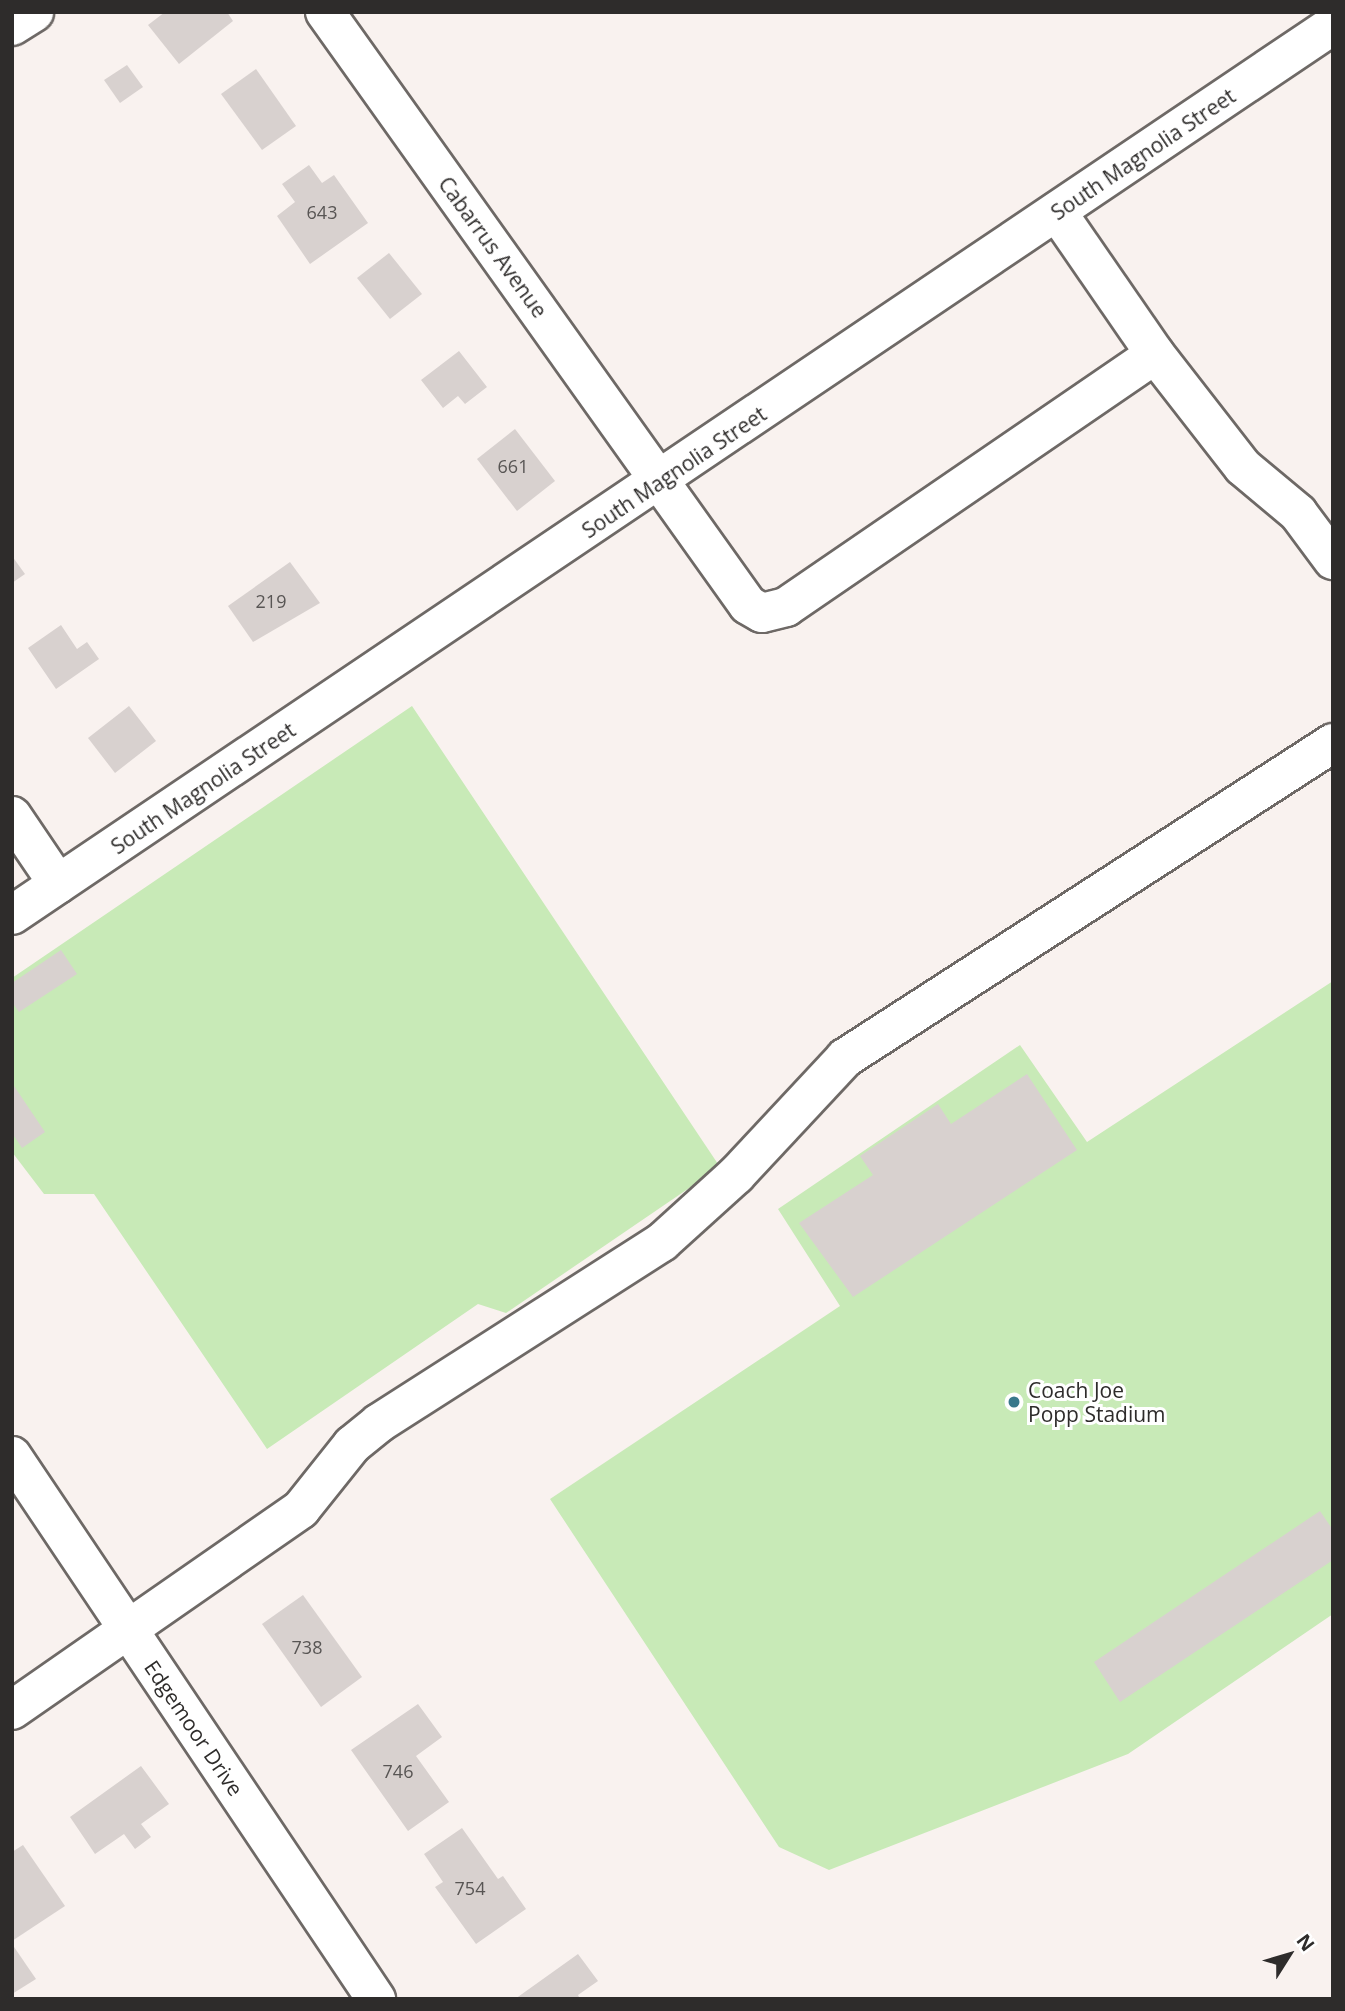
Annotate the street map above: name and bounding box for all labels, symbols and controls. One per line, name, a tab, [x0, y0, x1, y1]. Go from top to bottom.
street label: South Magnolia Street	[1046, 83, 1240, 225]
street label: Cabarrus Avenue	[433, 172, 553, 322]
house number: 643	[307, 201, 337, 223]
street label: South Magnolia Street	[577, 401, 771, 543]
house number: 661	[498, 455, 528, 477]
house number: 219	[256, 590, 286, 612]
street label: South Magnolia Street	[106, 717, 300, 859]
place label: Coach Joe Popp Stadium	[1028, 1377, 1166, 1427]
marker: Coach Joe Popp Stadium	[1006, 1394, 1022, 1410]
house number: 738	[292, 1636, 322, 1658]
street label: Edgemoor Drive	[139, 1656, 249, 1800]
house number: 746	[383, 1760, 413, 1782]
house number: 754	[455, 1877, 485, 1899]
north arrow	[1254, 1920, 1324, 1990]
text: N	[1291, 1928, 1321, 1956]

